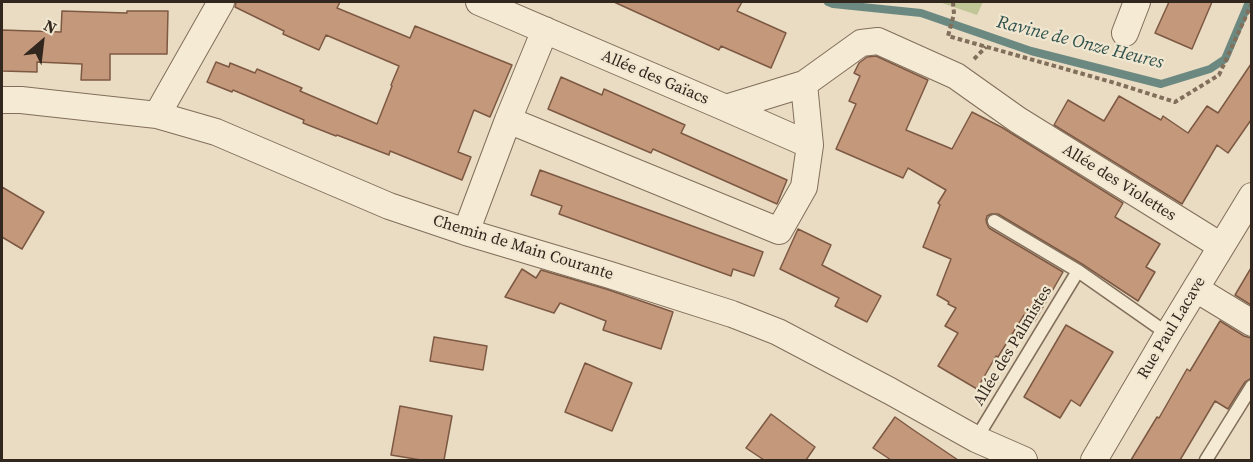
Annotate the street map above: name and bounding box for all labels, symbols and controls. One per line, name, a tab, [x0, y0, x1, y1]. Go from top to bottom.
north arrow	[12, 12, 72, 72]
water label: Ravine de Onze Heures	[995, 12, 1165, 74]
text: N	[40, 14, 61, 39]
street label: Allée des Gaïacs	[598, 47, 712, 109]
street label: Allée des Violettes	[1059, 140, 1179, 226]
street label: Chemin de Main Courante	[431, 211, 615, 285]
street label: Rue Paul Lacave	[1134, 273, 1210, 383]
street label: Allée des Palmistes	[970, 282, 1056, 410]

